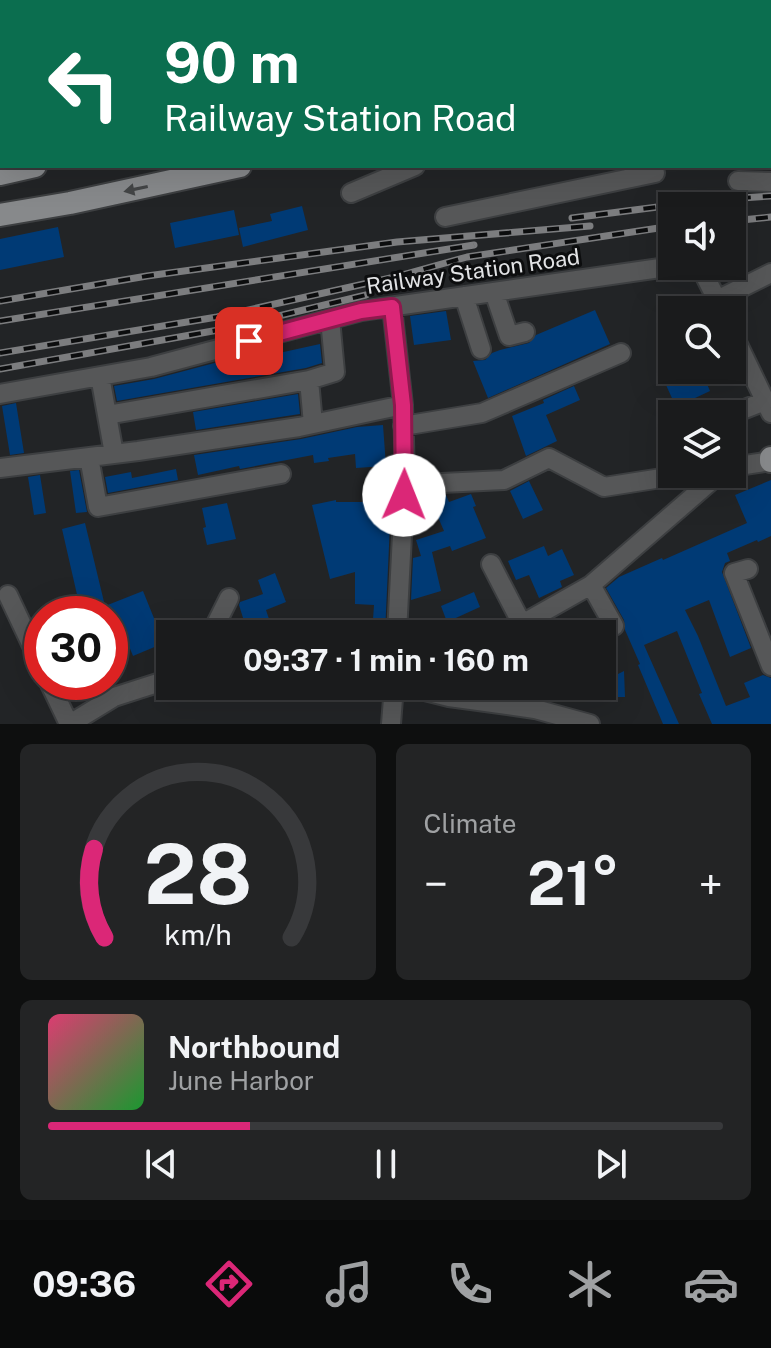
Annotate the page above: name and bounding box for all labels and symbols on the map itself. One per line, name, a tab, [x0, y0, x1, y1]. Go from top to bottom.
one-way arrow	[123, 183, 148, 196]
street label: Railway Station Road	[365, 243, 581, 299]
pin	[215, 307, 283, 375]
position arrow	[362, 453, 446, 537]
speed limit sign: 30	[24, 596, 128, 700]

